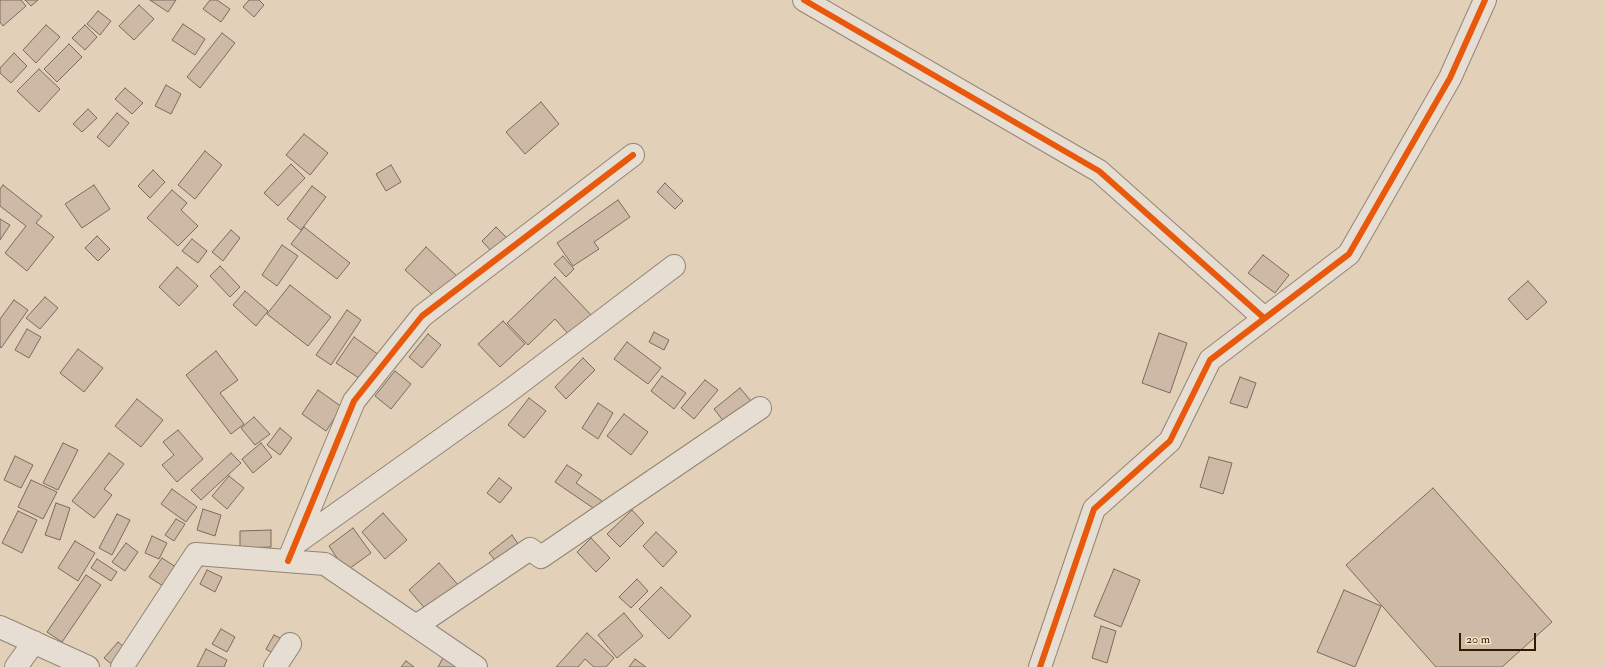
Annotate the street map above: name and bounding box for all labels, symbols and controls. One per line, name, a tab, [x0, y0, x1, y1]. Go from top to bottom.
scale bar	[1461, 625, 1538, 651]
text: 20 m	[1466, 632, 1490, 647]

